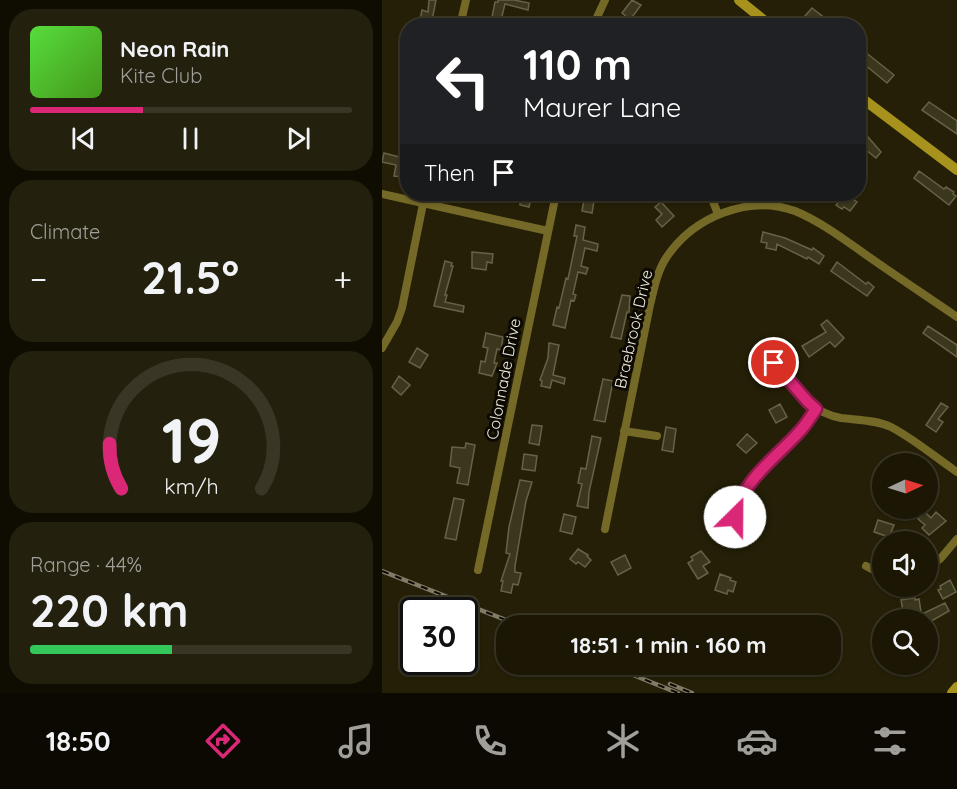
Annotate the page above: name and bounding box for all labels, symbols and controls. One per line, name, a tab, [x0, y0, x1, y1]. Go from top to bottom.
text: Neon Rain	[120, 35, 229, 63]
text: 110 m	[523, 38, 632, 91]
icon: left	[424, 42, 502, 120]
text: Kite Club	[120, 63, 202, 88]
text: Maurer Lane	[523, 90, 681, 124]
icon: previous	[67, 122, 100, 155]
icon: pause	[174, 122, 207, 155]
icon: next	[282, 122, 315, 155]
icon: arrive	[487, 156, 520, 189]
text: Then	[424, 159, 475, 187]
text: Climate	[30, 219, 100, 244]
text: 21.5°	[141, 249, 239, 305]
text: −	[30, 258, 47, 299]
text: +	[333, 258, 352, 299]
street label: Braebrook Drive	[610, 268, 656, 390]
street label: Colonnade Drive	[481, 317, 525, 441]
pin	[748, 337, 799, 388]
icon: arrive	[757, 346, 790, 379]
text: 19	[161, 401, 221, 479]
north arrow	[872, 453, 938, 519]
map controls	[872, 453, 938, 675]
text: km/h	[164, 473, 218, 499]
position arrow	[703, 485, 767, 549]
button: sound	[872, 531, 938, 597]
text: Range · 44%	[30, 552, 142, 577]
text: 220 km	[30, 582, 189, 638]
speed limit sign: 30	[400, 597, 478, 675]
button: search	[872, 609, 938, 675]
text: 18:51 · 1 min · 160 m	[570, 631, 767, 659]
icon: directions	[202, 720, 244, 762]
icon: music	[335, 720, 377, 762]
icon: phone	[469, 720, 511, 762]
icon: climate	[602, 720, 644, 762]
icon: car	[736, 720, 778, 762]
icon: filters	[869, 720, 911, 762]
text: 18:50	[46, 724, 111, 758]

